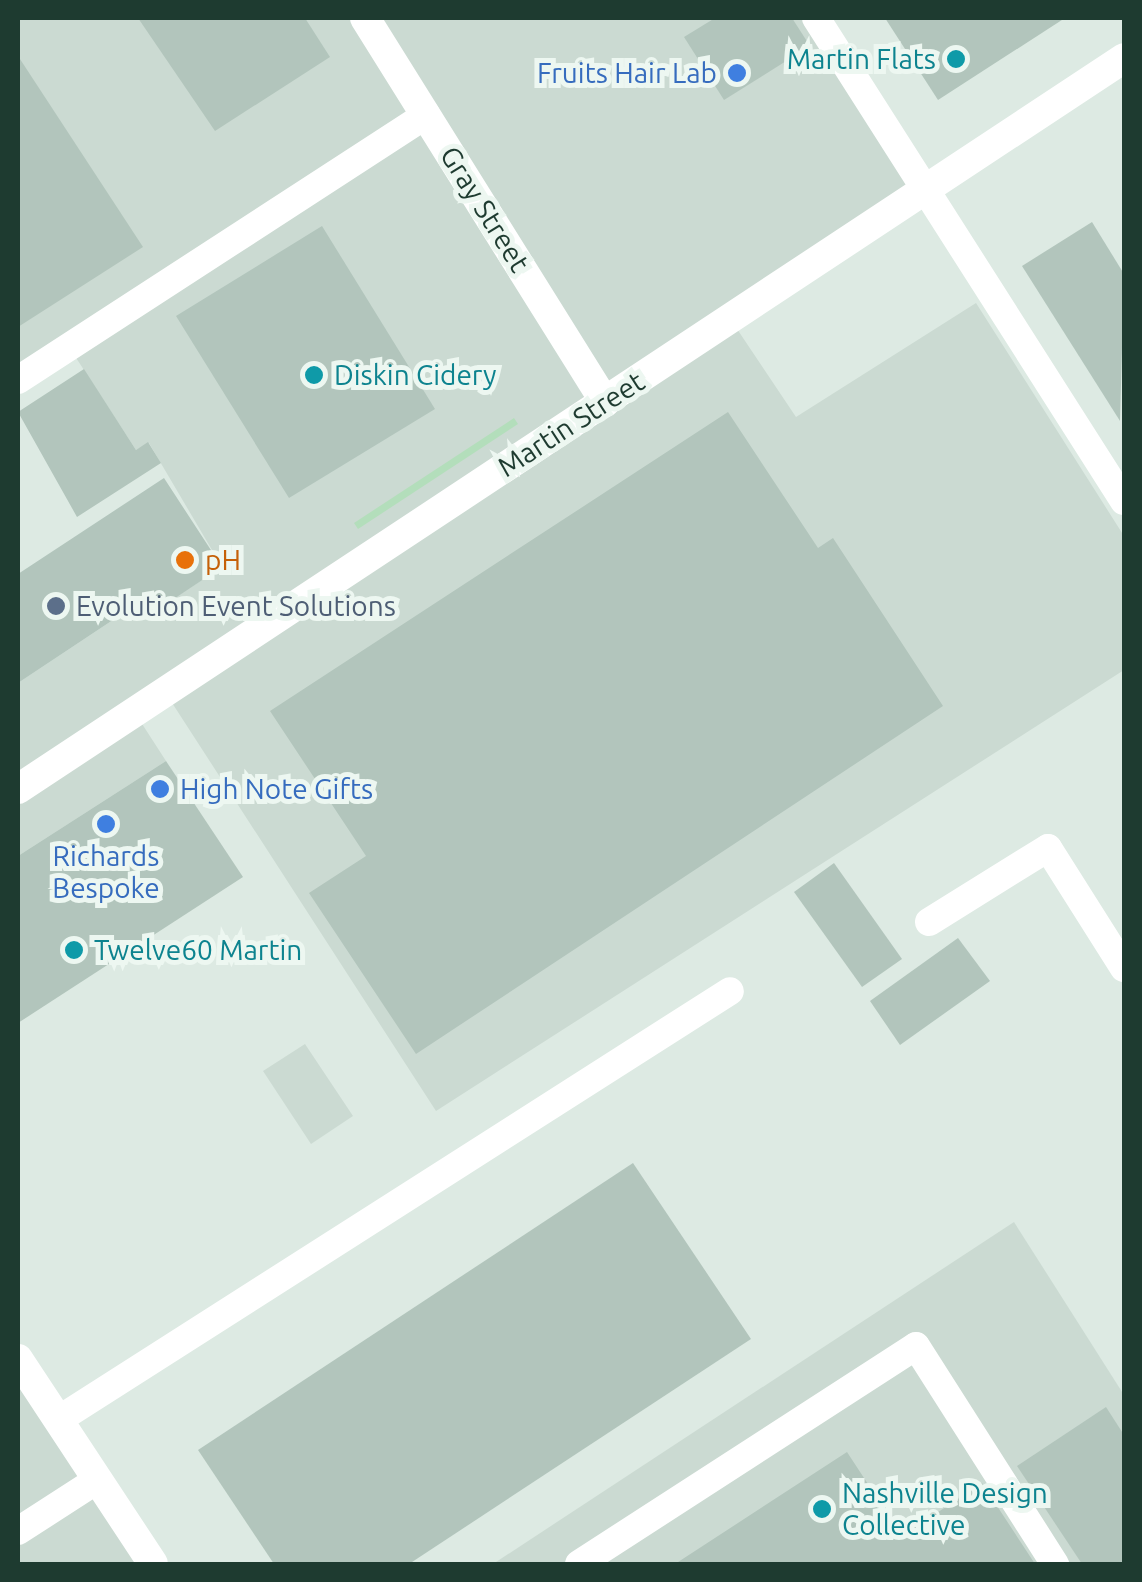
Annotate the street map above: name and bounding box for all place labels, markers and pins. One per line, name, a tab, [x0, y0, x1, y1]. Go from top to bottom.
place label: Martin Flats	[787, 42, 936, 76]
marker: Martin Flats	[945, 48, 967, 70]
place label: Fruits Hair Lab	[537, 56, 717, 90]
marker: Fruits Hair Lab	[726, 62, 748, 84]
place label: Diskin Cidery	[334, 358, 497, 392]
marker: Diskin Cidery	[303, 364, 325, 386]
place label: pH	[205, 543, 241, 577]
marker: pH	[174, 549, 196, 571]
place label: Evolution Event Solutions	[76, 589, 396, 623]
marker: Evolution Event Solutions	[45, 595, 67, 617]
place label: High Note Gifts	[180, 772, 373, 806]
marker: High Note Gifts	[149, 778, 171, 800]
marker: Richards Bespoke	[95, 813, 117, 835]
place label: Richards Bespoke	[52, 839, 160, 905]
place label: Twelve60 Martin	[94, 933, 302, 967]
marker: Twelve60 Martin	[63, 939, 85, 961]
place label: Nashville Design Collective	[842, 1476, 1048, 1542]
marker: Nashville Design Collective	[811, 1498, 833, 1520]

